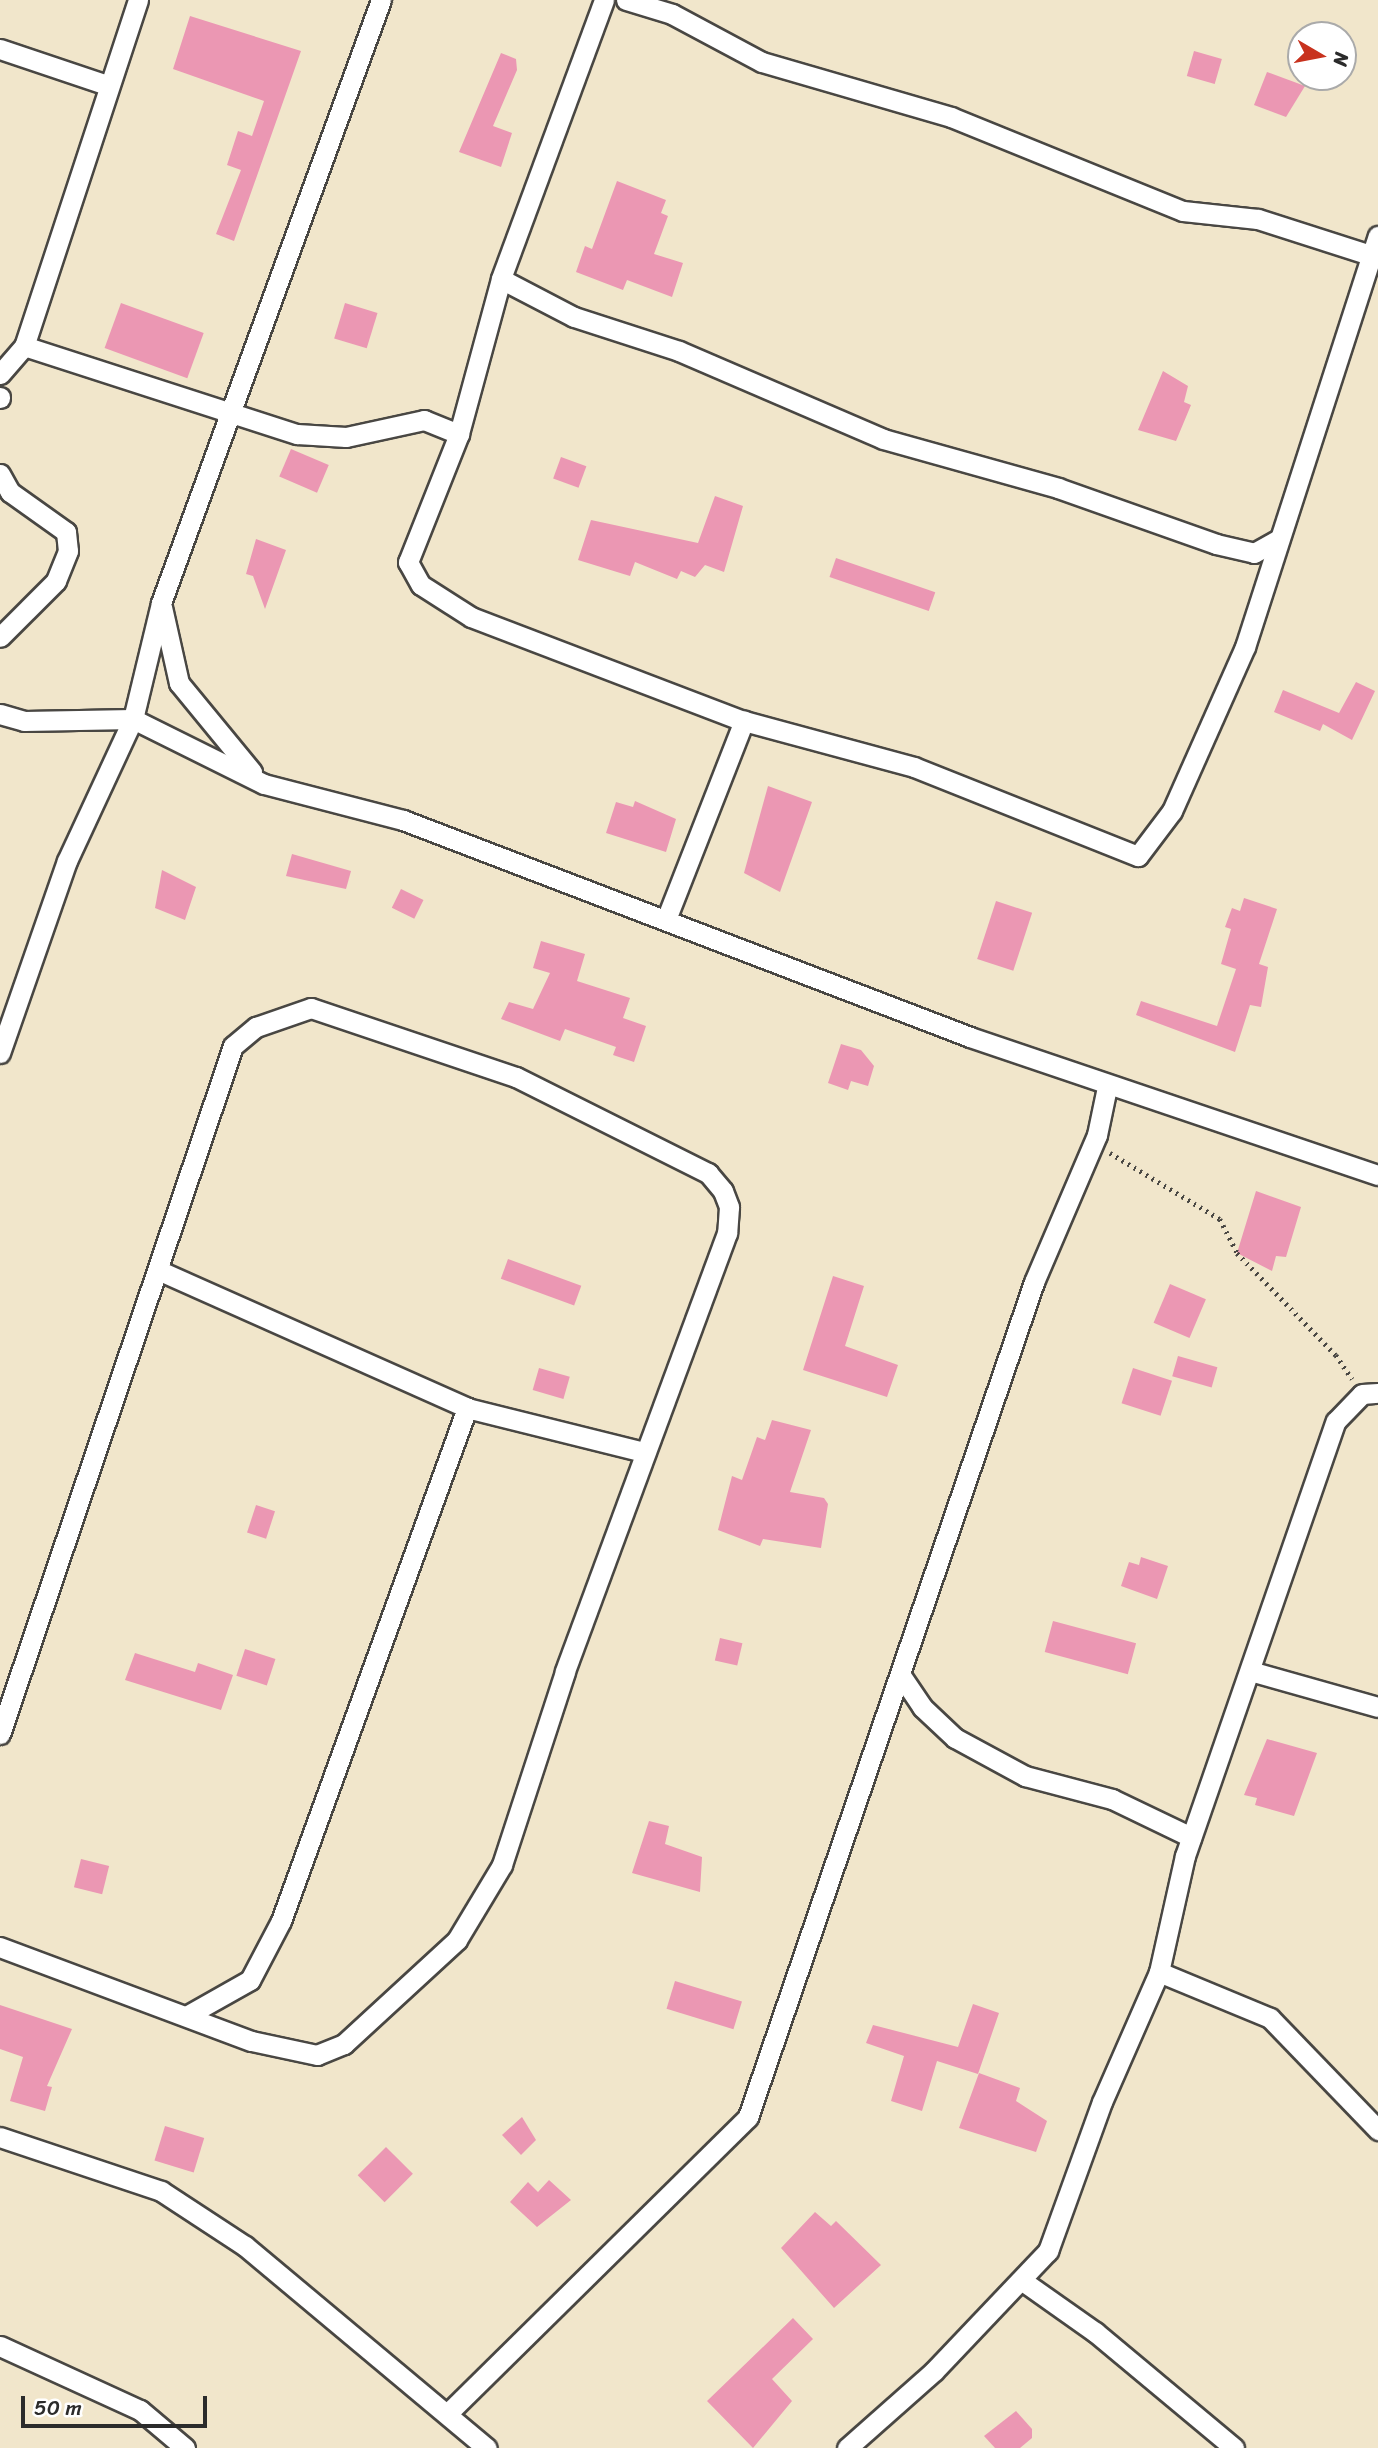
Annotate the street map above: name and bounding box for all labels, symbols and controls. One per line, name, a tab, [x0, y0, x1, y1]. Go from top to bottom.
north arrow	[1287, 21, 1357, 91]
text: N	[1324, 50, 1359, 69]
scale bar	[24, 2382, 210, 2426]
text: 50 m	[34, 2389, 82, 2427]

